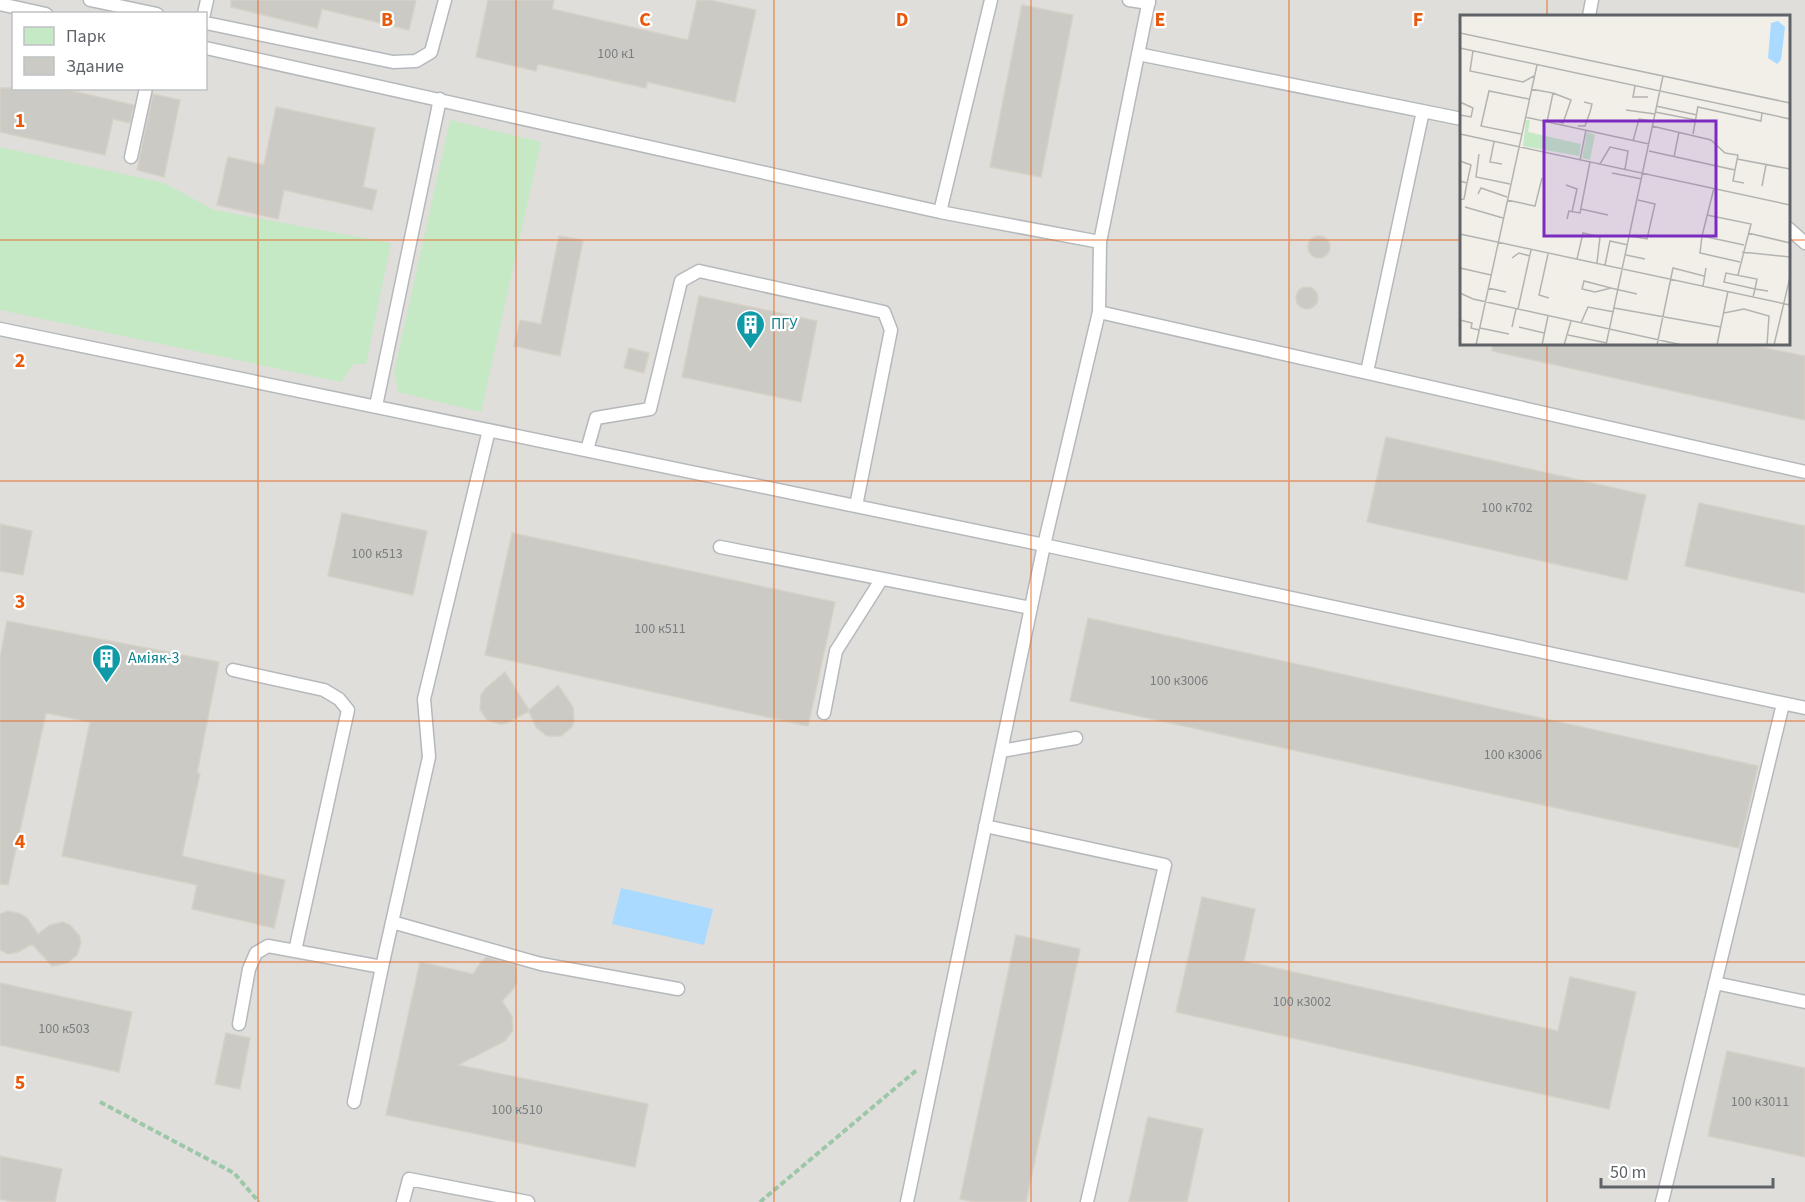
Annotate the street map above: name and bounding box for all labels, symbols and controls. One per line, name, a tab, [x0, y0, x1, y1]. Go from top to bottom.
text: B	[381, 6, 393, 34]
text: C	[639, 6, 651, 34]
text: D	[896, 6, 908, 34]
text: E	[1155, 6, 1165, 34]
text: F	[1413, 6, 1423, 34]
legend	[12, 12, 207, 90]
inset map	[1460, 15, 1790, 345]
text: Парк	[66, 24, 106, 49]
house number: 100 к1	[597, 44, 635, 64]
text: Здание	[66, 54, 124, 79]
text: 1	[15, 107, 25, 135]
building icon: ПГУ	[734, 308, 766, 350]
place label: ПГУ	[771, 313, 798, 335]
text: 2	[15, 347, 25, 375]
house number: 100 к702	[1481, 498, 1533, 518]
house number: 100 к513	[351, 544, 403, 564]
text: 3	[15, 588, 25, 616]
house number: 100 к511	[634, 619, 686, 639]
building icon: Аміяк-3	[91, 642, 123, 684]
place label: Аміяк-3	[128, 647, 180, 669]
house number: 100 к3006	[1150, 671, 1208, 691]
house number: 100 к3006	[1484, 745, 1542, 765]
text: 4	[15, 828, 26, 856]
house number: 100 к3002	[1273, 992, 1331, 1012]
house number: 100 к503	[38, 1019, 90, 1039]
text: 5	[15, 1069, 25, 1097]
house number: 100 к3011	[1731, 1092, 1789, 1112]
house number: 100 к510	[491, 1100, 543, 1120]
scale bar	[1601, 1151, 1774, 1189]
text: 50 m	[1610, 1160, 1646, 1185]

